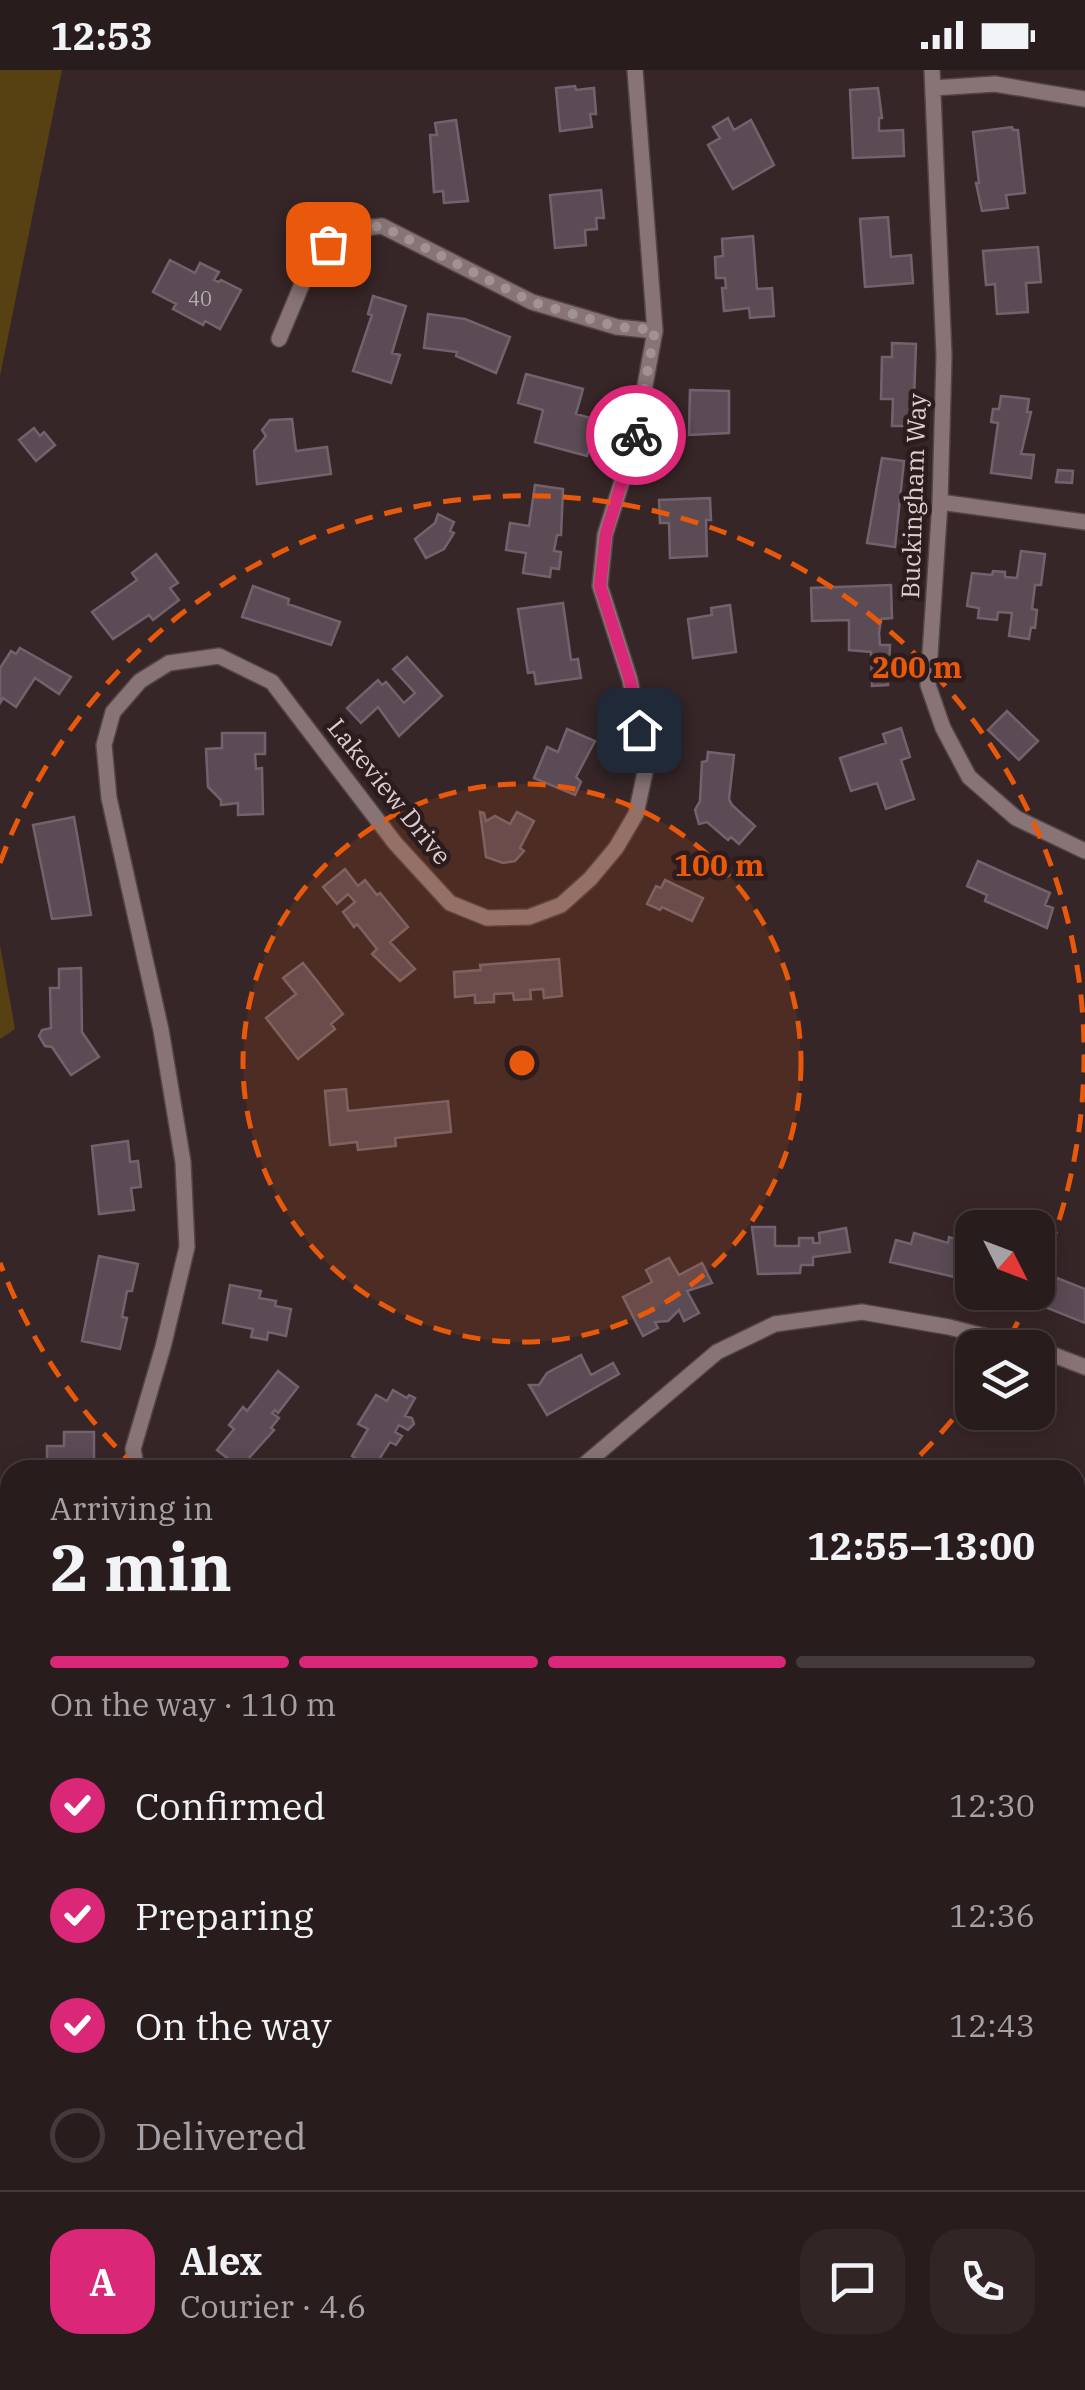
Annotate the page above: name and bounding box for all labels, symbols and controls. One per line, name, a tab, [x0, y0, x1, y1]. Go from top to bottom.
text: 12:53	[50, 11, 153, 60]
pin	[286, 202, 371, 287]
icon: bag	[301, 217, 356, 272]
house number: 40	[188, 285, 212, 312]
courier	[586, 385, 686, 485]
street label: Buckingham Way	[893, 392, 933, 599]
icon: bike	[609, 408, 664, 463]
text: 200 m	[872, 647, 962, 686]
pin	[597, 688, 682, 773]
icon: home	[612, 703, 667, 758]
street label: Lakeview Drive	[321, 711, 459, 871]
text: 100 m	[674, 845, 764, 884]
centre of rings	[504, 1045, 540, 1081]
north arrow	[955, 1210, 1055, 1310]
map controls	[955, 1210, 1055, 1430]
button: layers	[955, 1330, 1055, 1430]
text: Arriving in	[50, 1487, 213, 1529]
text: 12:55–13:00	[807, 1521, 1035, 1570]
text: 2 min	[50, 1524, 232, 1609]
text: On the way · 110 m	[50, 1683, 336, 1725]
icon: check	[50, 1778, 105, 1833]
text: Confirmed	[135, 1781, 326, 1830]
text: 12:30	[949, 1784, 1035, 1826]
icon: check	[50, 1888, 105, 1943]
text: Preparing	[135, 1891, 314, 1940]
text: 12:36	[949, 1894, 1035, 1936]
icon: check	[50, 1998, 105, 2053]
text: On the way	[135, 2001, 332, 2050]
text: 12:43	[949, 2004, 1035, 2046]
text: Delivered	[135, 2111, 307, 2160]
button: chat	[800, 2229, 905, 2334]
button: phone	[930, 2229, 1035, 2334]
text: Alex	[180, 2236, 262, 2285]
text: A	[89, 2257, 116, 2306]
text: Courier · 4.6	[180, 2285, 366, 2327]

